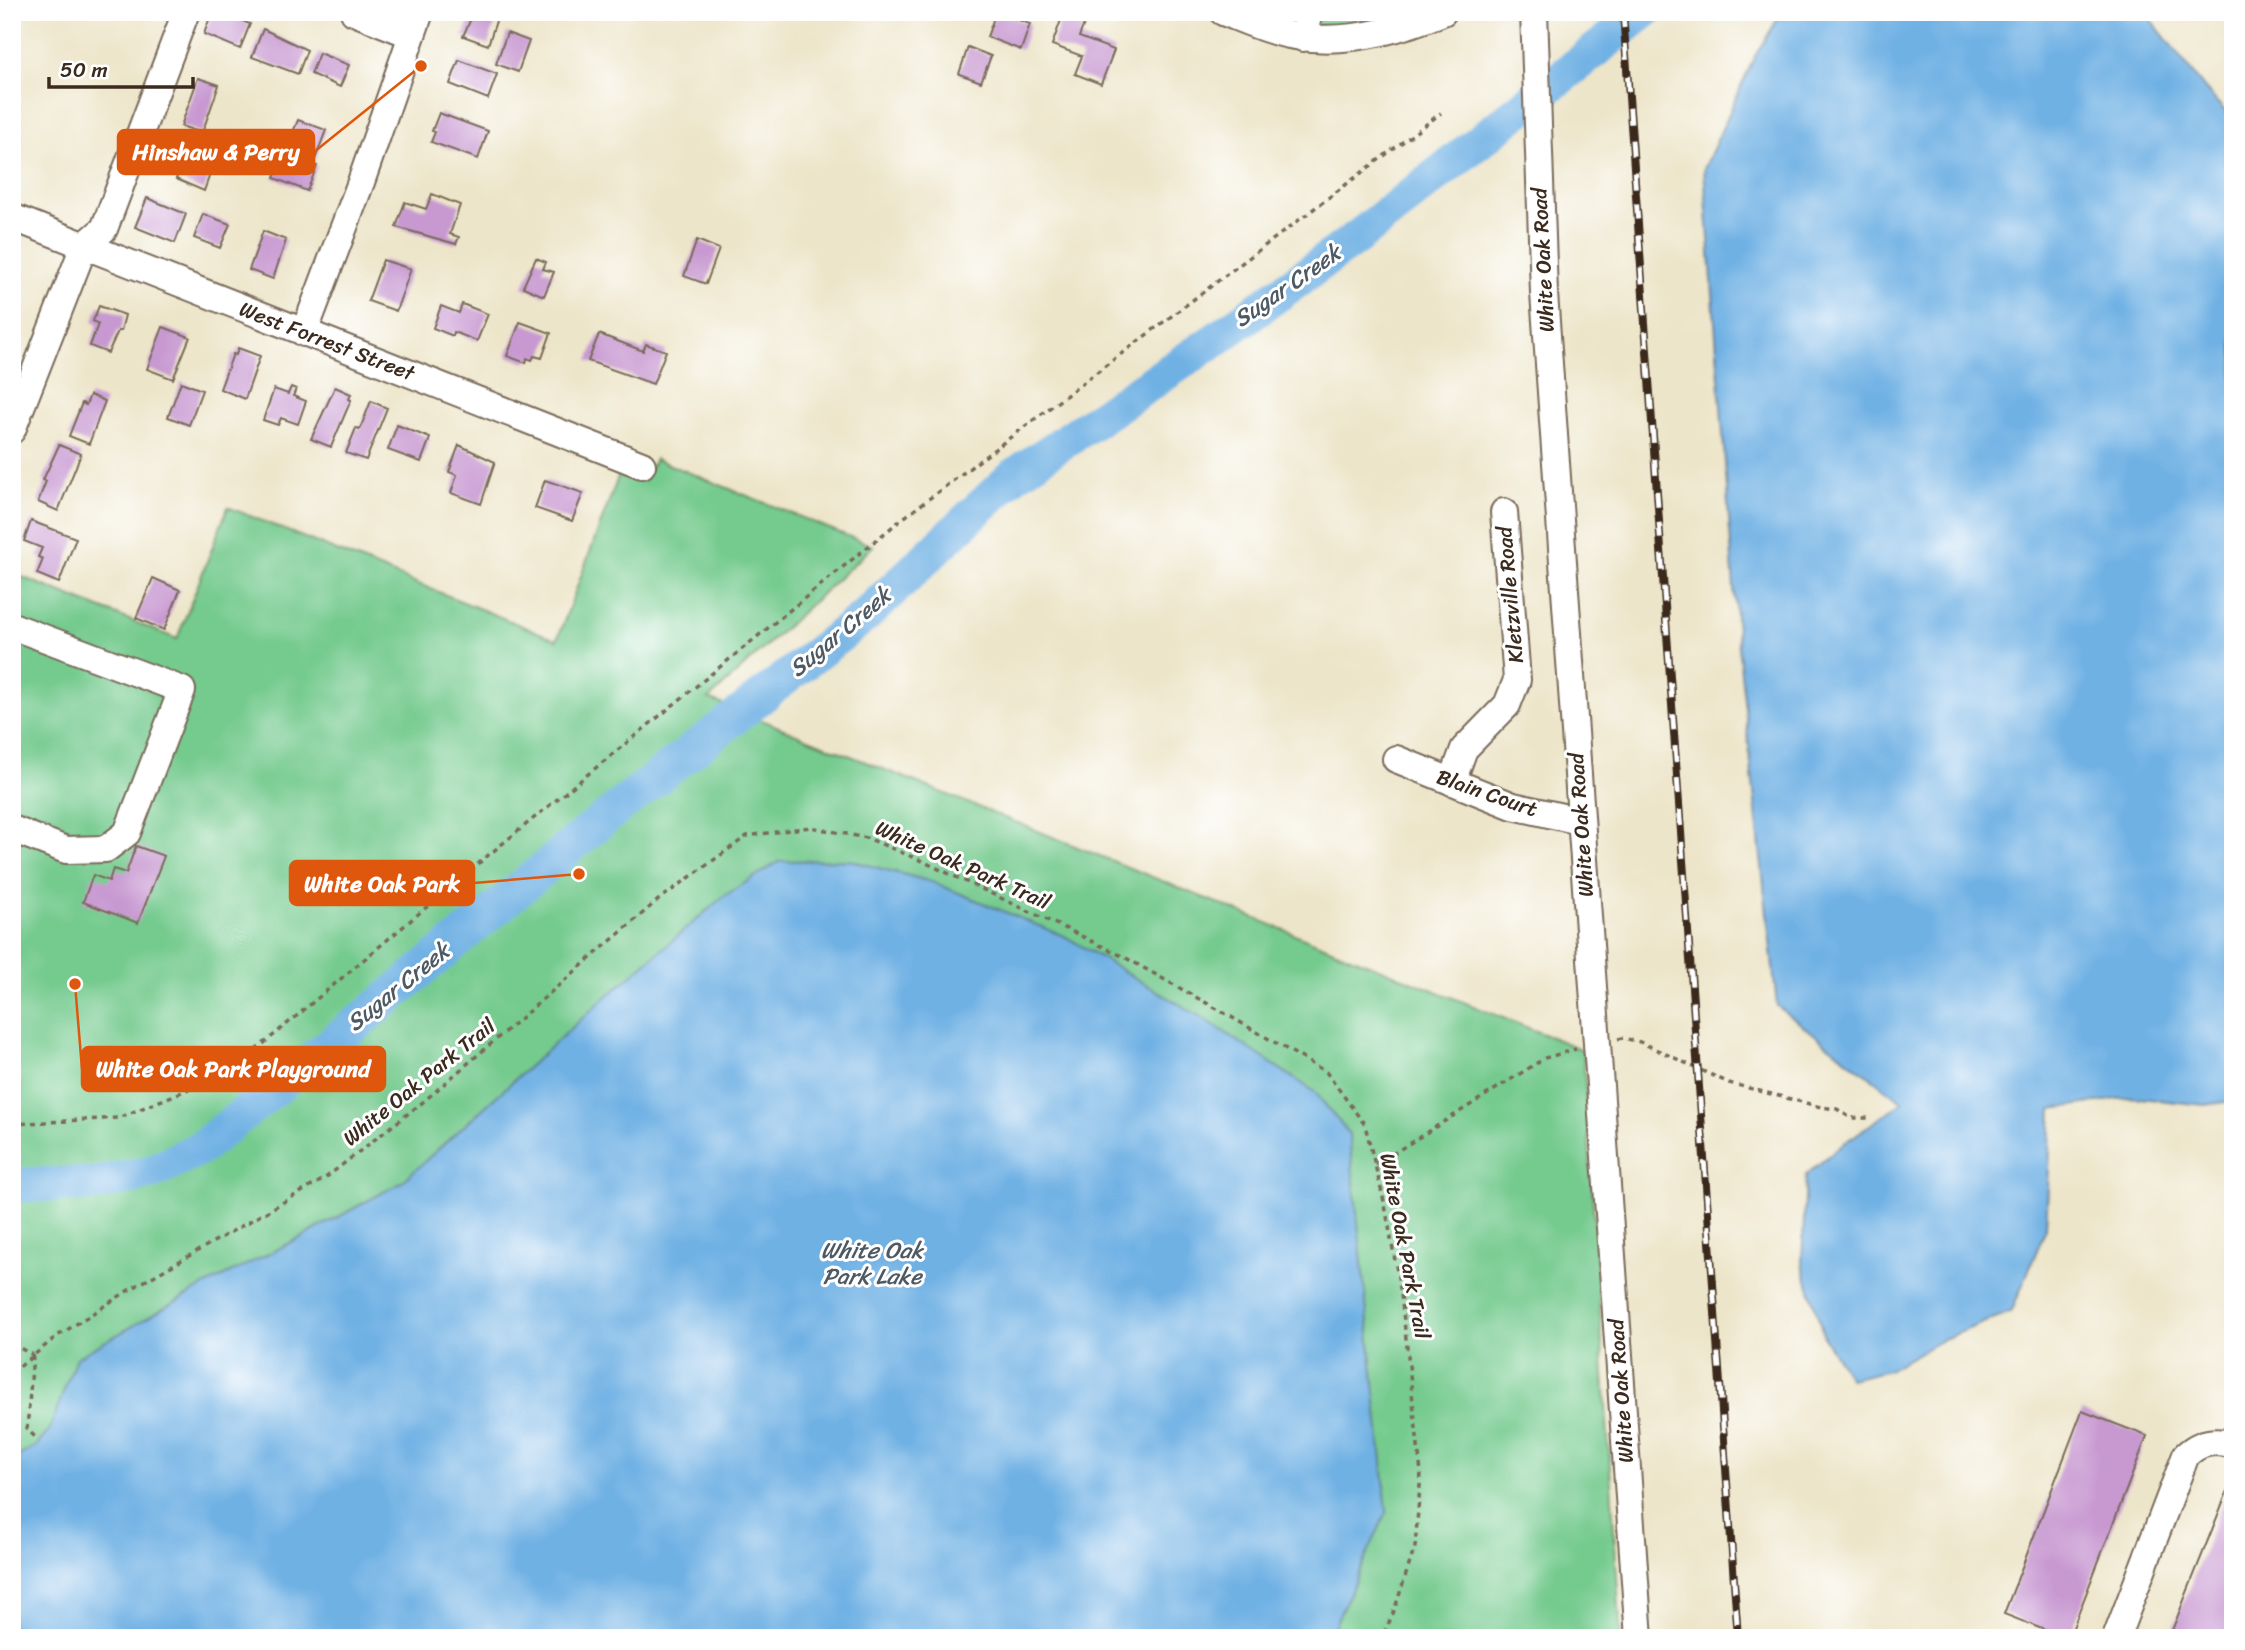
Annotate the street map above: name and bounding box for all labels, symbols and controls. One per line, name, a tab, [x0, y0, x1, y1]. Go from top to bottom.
scale bar	[49, 46, 192, 90]
text: 50 m	[60, 51, 108, 89]
callout: Hinshaw & Perry	[118, 130, 314, 174]
text: Hinshaw & Perry	[131, 132, 301, 173]
street label: White Oak Road	[1520, 185, 1566, 333]
water label: Sugar Creek	[1224, 232, 1352, 338]
street label: West Forrest Street	[234, 290, 422, 392]
street label: Kletzville Road	[1485, 523, 1535, 665]
water label: Sugar Creek	[779, 575, 903, 688]
street label: White Oak Road	[1557, 750, 1605, 898]
street label: Blain Court	[1431, 758, 1543, 828]
street label: White Oak Park Trail	[869, 809, 1058, 921]
callout: White Oak Park	[290, 861, 474, 905]
text: White Oak Park	[304, 864, 461, 905]
water label: Sugar Creek	[337, 930, 461, 1042]
street label: White Oak Park Trail	[334, 1007, 505, 1156]
callout: White Oak Park Playground	[82, 1047, 385, 1091]
text: White Oak Park Playground	[96, 1049, 372, 1090]
street label: White Oak Park Trail	[1368, 1150, 1442, 1343]
water label: White Oak Park Lake	[821, 1230, 925, 1297]
street label: White Oak Road	[1597, 1316, 1645, 1464]

